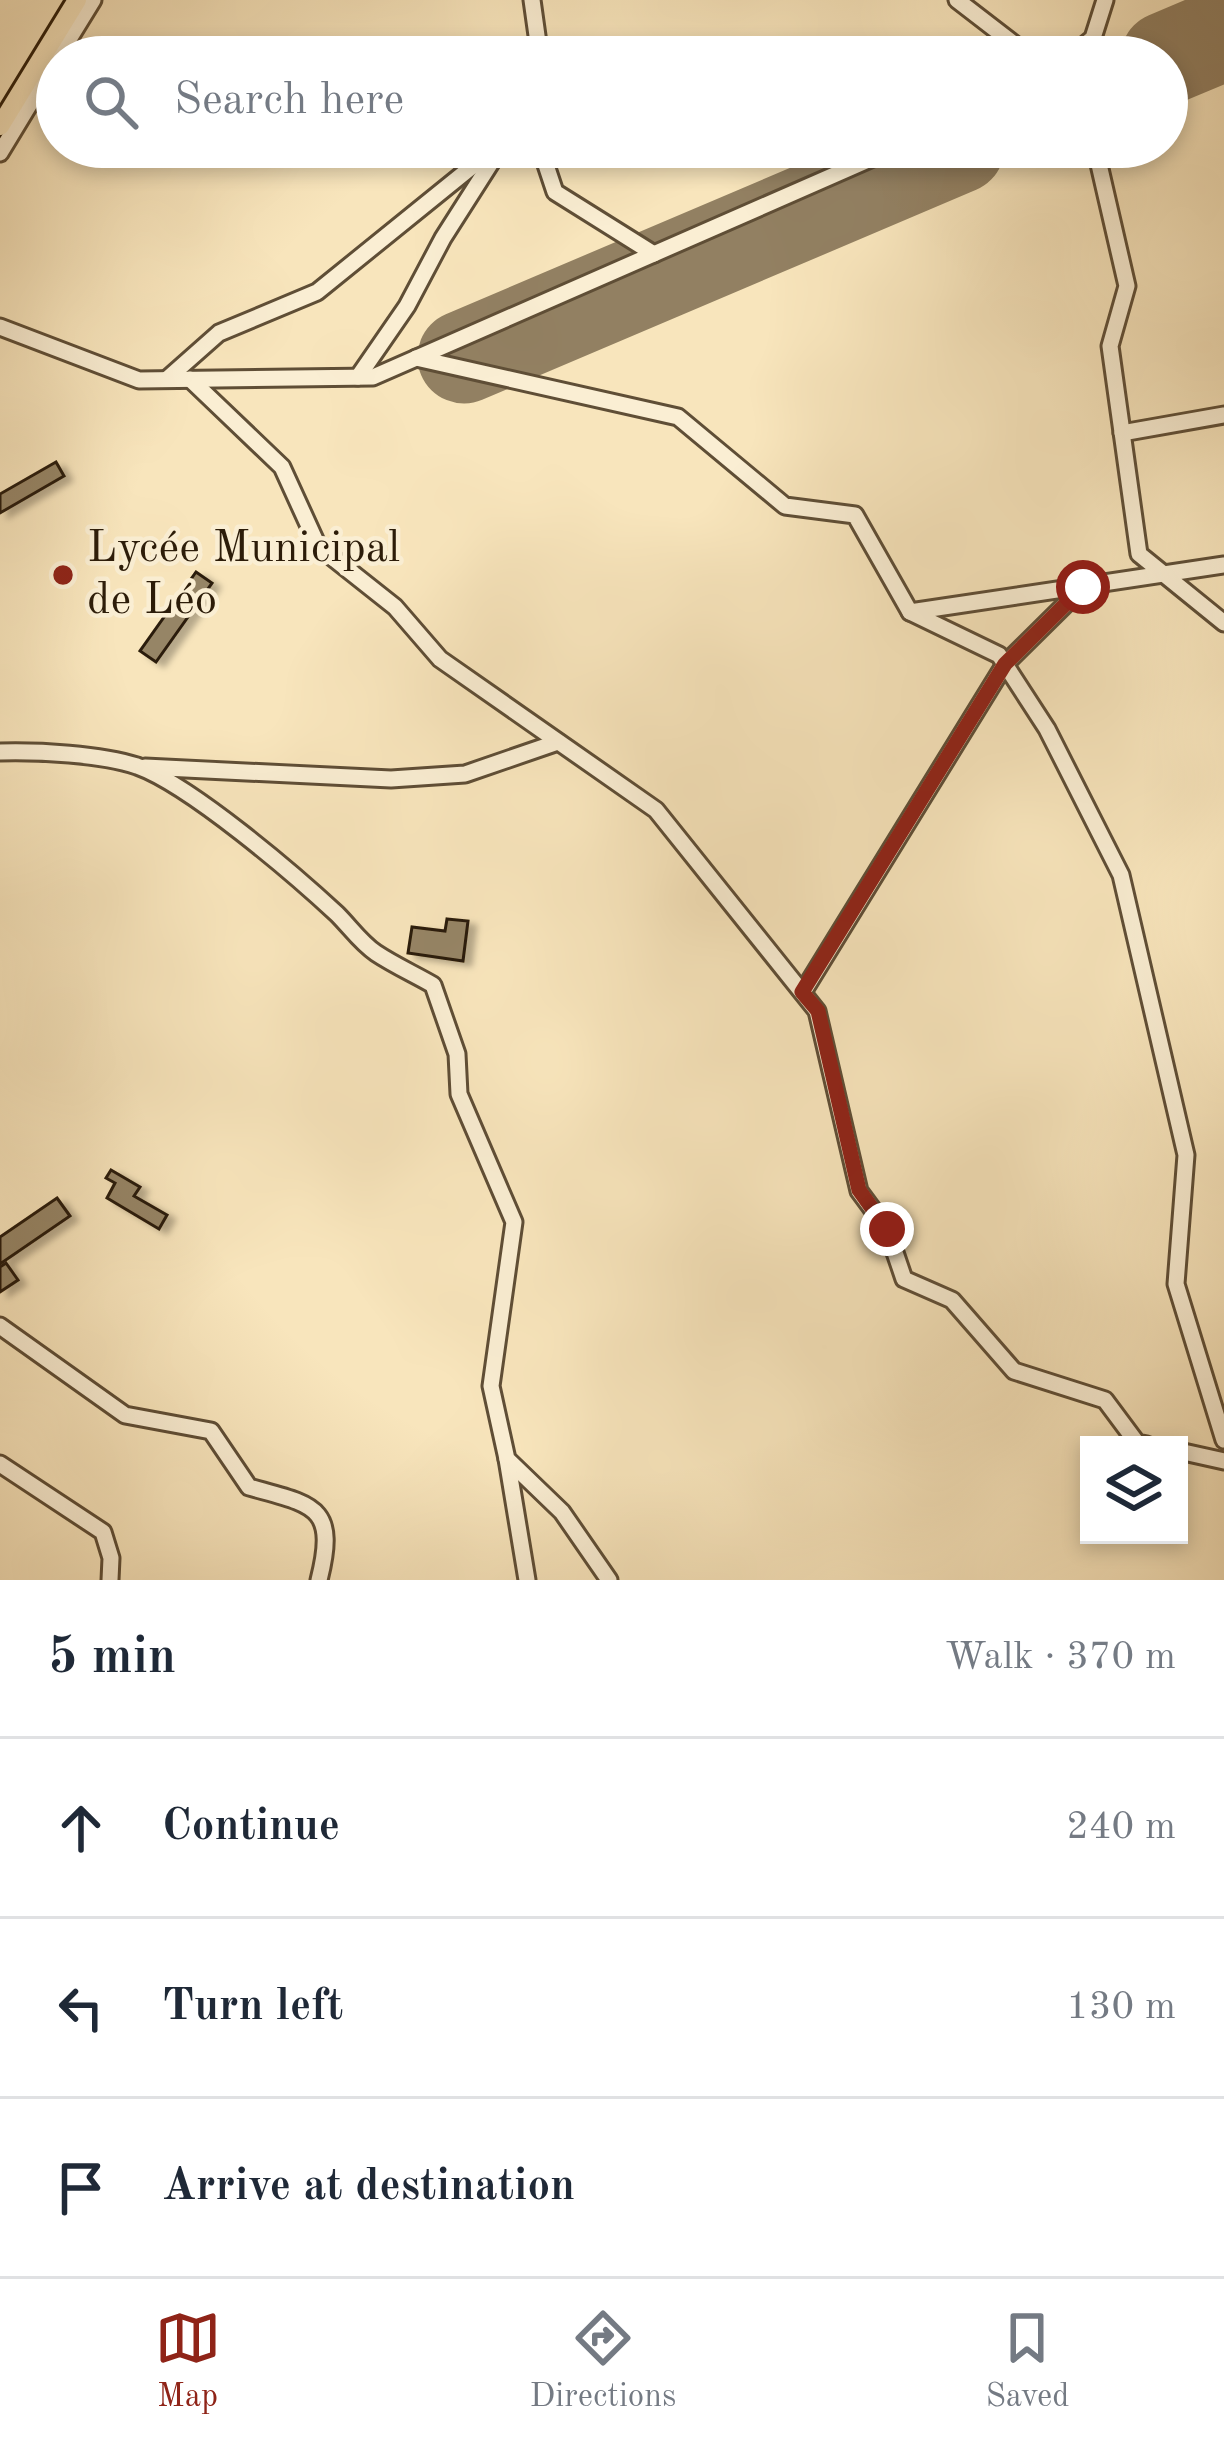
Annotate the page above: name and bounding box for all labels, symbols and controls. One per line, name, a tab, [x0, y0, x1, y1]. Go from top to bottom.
search box	[36, 36, 1188, 168]
icon: search	[78, 69, 144, 135]
text: Search here	[174, 79, 404, 124]
place label: Lycée Municipal de Léo	[87, 527, 400, 624]
route start	[1056, 560, 1110, 614]
marker: Lycée Municipal de Léo	[50, 562, 76, 588]
route end	[860, 1202, 914, 1256]
map controls	[1080, 1436, 1188, 1544]
button: layers	[1080, 1436, 1188, 1544]
text: 5 min	[48, 1633, 176, 1684]
text: Walk · 370 m	[945, 1638, 1176, 1677]
icon: ahead	[48, 1795, 114, 1861]
text: Continue	[162, 1805, 340, 1850]
text: 240 m	[1066, 1808, 1176, 1847]
icon: left	[48, 1975, 114, 2041]
text: Turn left	[162, 1985, 343, 2030]
text: 130 m	[1066, 1988, 1176, 2027]
icon: arrive	[48, 2155, 114, 2221]
text: Arrive at destination	[162, 2165, 575, 2210]
tab: Map	[155, 2305, 221, 2418]
tab: Directions	[530, 2305, 676, 2418]
tab: Saved	[985, 2305, 1069, 2418]

